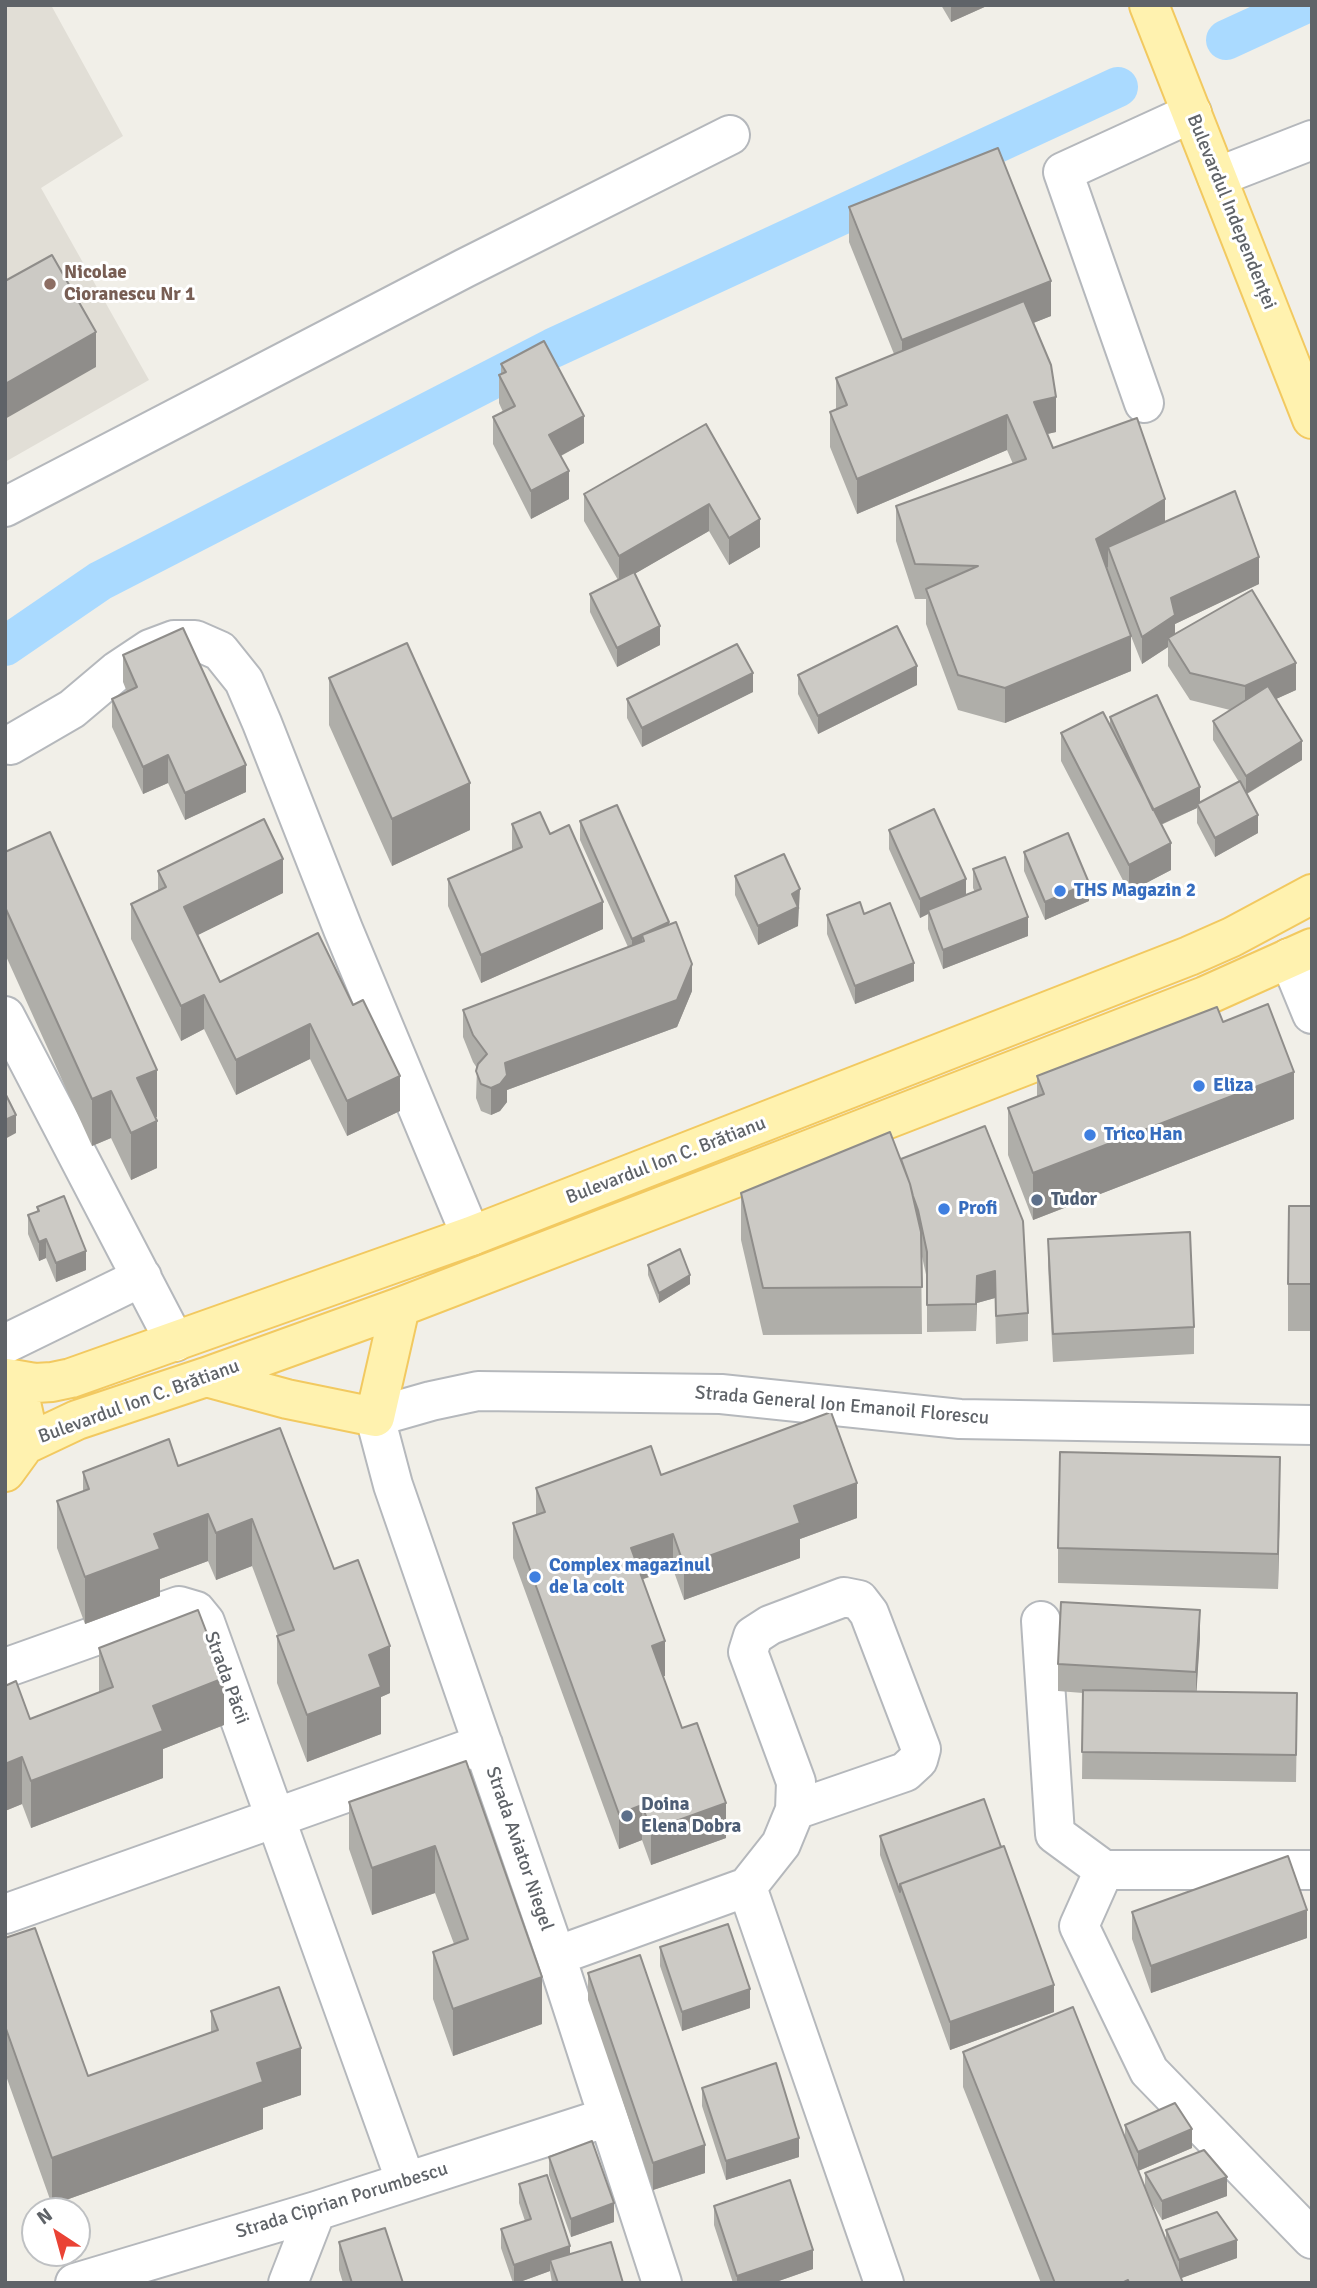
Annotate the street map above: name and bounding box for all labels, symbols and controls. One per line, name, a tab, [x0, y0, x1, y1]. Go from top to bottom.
street label: Bulevardul Independenței	[1181, 111, 1281, 313]
place label: Nicolae Cioranescu Nr 1	[64, 262, 195, 306]
marker: Nicolae Cioranescu Nr 1	[42, 276, 58, 292]
place label: THS Magazin 2	[1074, 880, 1196, 902]
marker: THS Magazin 2	[1052, 883, 1068, 899]
place label: Eliza	[1213, 1075, 1254, 1097]
marker: Eliza	[1191, 1078, 1207, 1094]
street label: Bulevardul Ion C. Brătianu	[563, 1112, 769, 1210]
place label: Trico Han	[1104, 1124, 1183, 1146]
marker: Trico Han	[1082, 1127, 1098, 1143]
place label: Tudor	[1051, 1189, 1097, 1211]
marker: Tudor	[1029, 1192, 1045, 1208]
place label: Profi	[958, 1198, 998, 1220]
marker: Profi	[936, 1201, 952, 1217]
street label: Bulevardul Ion C. Brătianu	[35, 1355, 243, 1449]
street label: Strada General Ion Emanoil Florescu	[694, 1382, 990, 1430]
place label: Complex magazinul de la colt	[549, 1555, 710, 1599]
marker: Complex magazinul de la colt	[527, 1569, 543, 1585]
street label: Strada Păcii	[199, 1629, 253, 1727]
street label: Strada Aviator Niegel	[480, 1764, 558, 1934]
place label: Doina Elena Dobra	[641, 1794, 741, 1838]
marker: Doina Elena Dobra	[619, 1808, 635, 1824]
street label: Strada Ciprian Porumbescu	[233, 2158, 451, 2244]
north arrow	[21, 2197, 91, 2267]
text: N	[32, 2203, 57, 2230]

